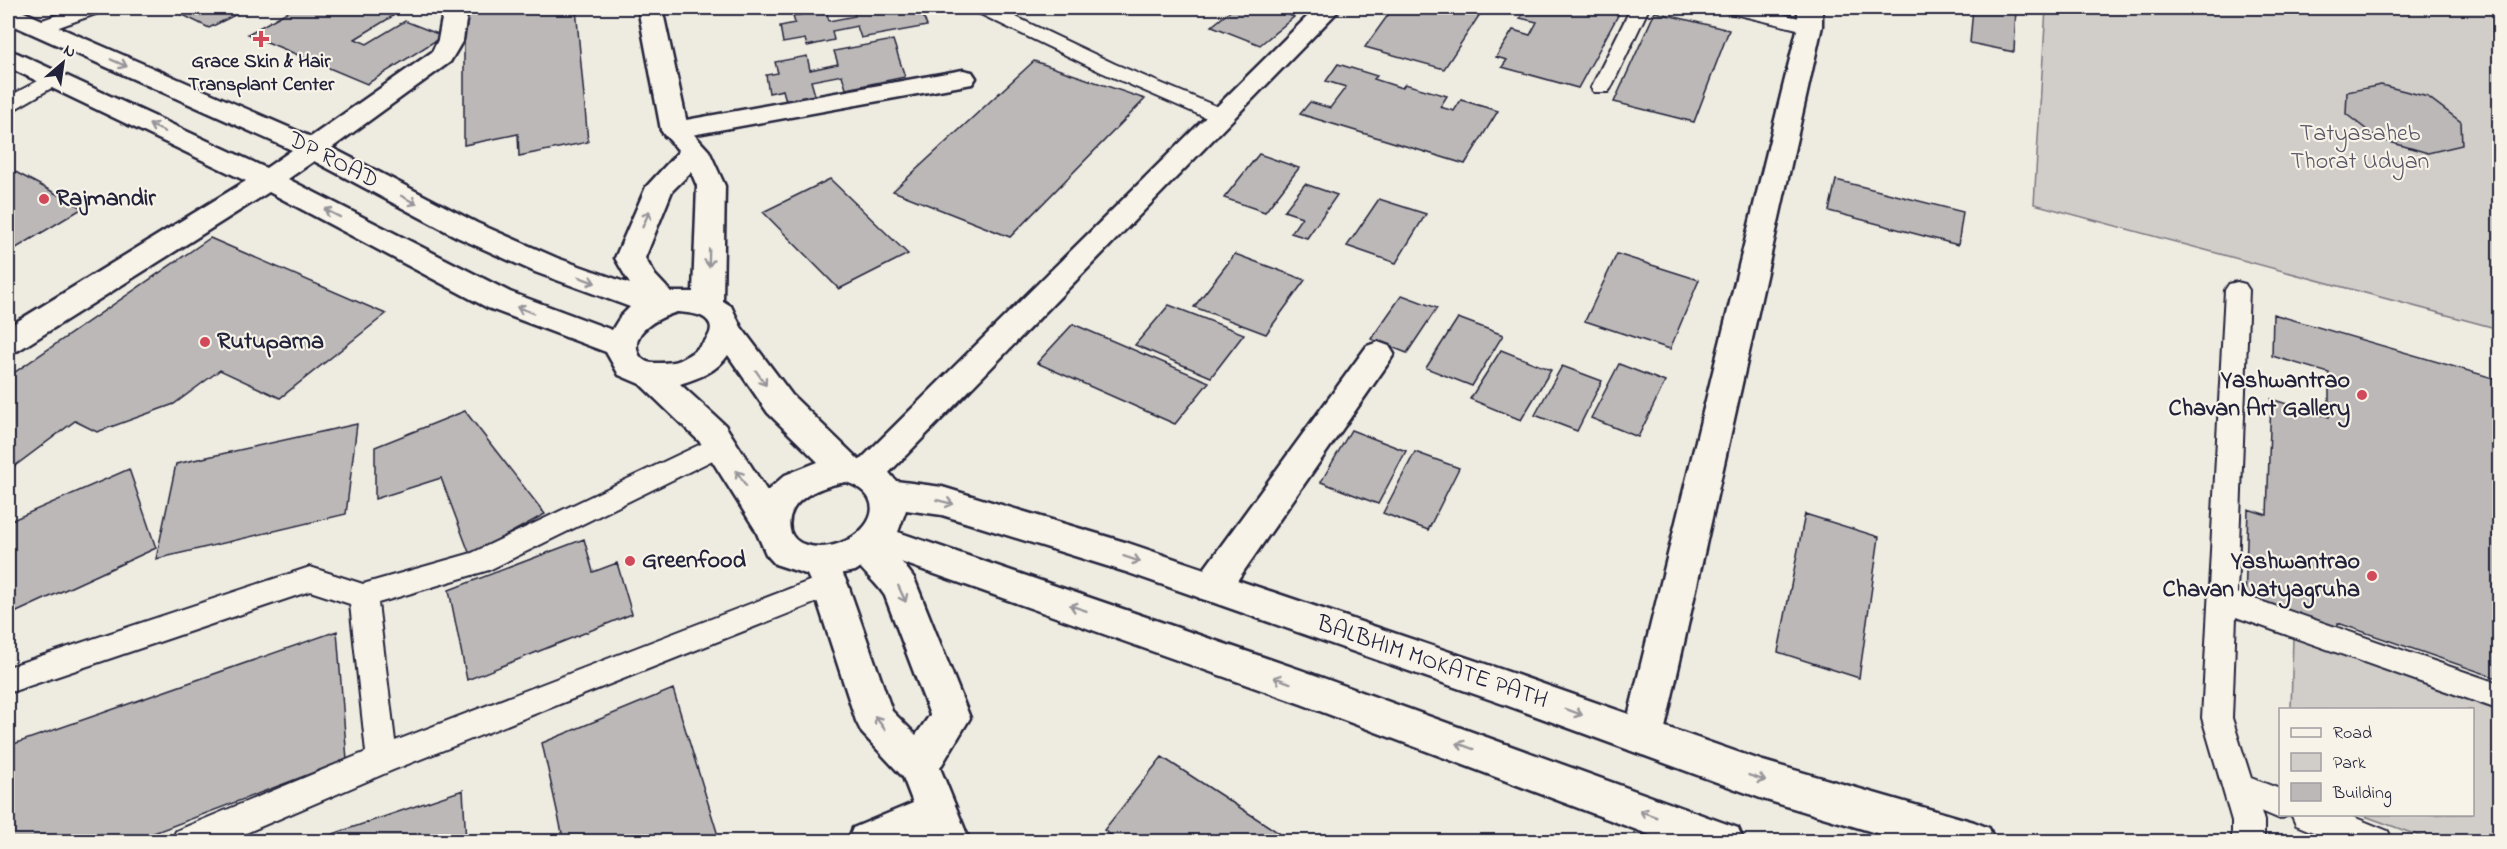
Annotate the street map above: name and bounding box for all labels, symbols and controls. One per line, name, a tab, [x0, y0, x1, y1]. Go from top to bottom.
marker: Grace Skin & Hair Transplant Center	[252, 30, 270, 48]
north arrow	[33, 33, 93, 93]
text: N	[59, 39, 80, 65]
place label: Grace Skin & Hair Transplant Center	[188, 48, 335, 100]
one-way arrow	[109, 58, 127, 69]
park label: Tatyasaheb Thorat Udyan	[2291, 117, 2429, 181]
one-way arrow	[148, 122, 166, 134]
street label: DP ROAD	[281, 123, 384, 199]
place label: Rajmandir	[56, 182, 156, 217]
marker: Rajmandir	[37, 192, 51, 206]
one-way arrow	[400, 194, 418, 206]
one-way arrow	[324, 207, 342, 219]
one-way arrow	[641, 211, 652, 229]
one-way arrow	[703, 247, 715, 267]
one-way arrow	[577, 276, 595, 287]
one-way arrow	[517, 303, 535, 314]
place label: Rutuparna	[217, 325, 324, 360]
marker: Rutuparna	[198, 335, 212, 349]
place label: Yashwantrao Chavan Art Gallery	[2169, 364, 2350, 428]
one-way arrow	[755, 369, 767, 385]
marker: Yashwantrao Chavan Art Gallery	[2355, 388, 2369, 402]
one-way arrow	[734, 470, 746, 487]
one-way arrow	[935, 497, 954, 509]
place label: Greenfood	[642, 544, 746, 579]
place label: Yashwantrao Chavan Natyagruha	[2163, 545, 2360, 609]
marker: Greenfood	[623, 554, 637, 568]
one-way arrow	[1122, 555, 1141, 566]
marker: Yashwantrao Chavan Natyagruha	[2365, 569, 2379, 583]
one-way arrow	[897, 584, 909, 602]
one-way arrow	[1069, 602, 1088, 613]
street label: BALBHIM MOKATE PATH	[1311, 607, 1552, 719]
one-way arrow	[1273, 674, 1292, 685]
one-way arrow	[1564, 708, 1583, 719]
legend	[2279, 708, 2474, 816]
one-way arrow	[874, 715, 886, 731]
text: Road	[2333, 721, 2372, 747]
one-way arrow	[1457, 739, 1475, 750]
text: Park	[2333, 751, 2366, 777]
one-way arrow	[1748, 773, 1767, 784]
text: Building	[2332, 781, 2392, 808]
one-way arrow	[1639, 807, 1658, 818]

